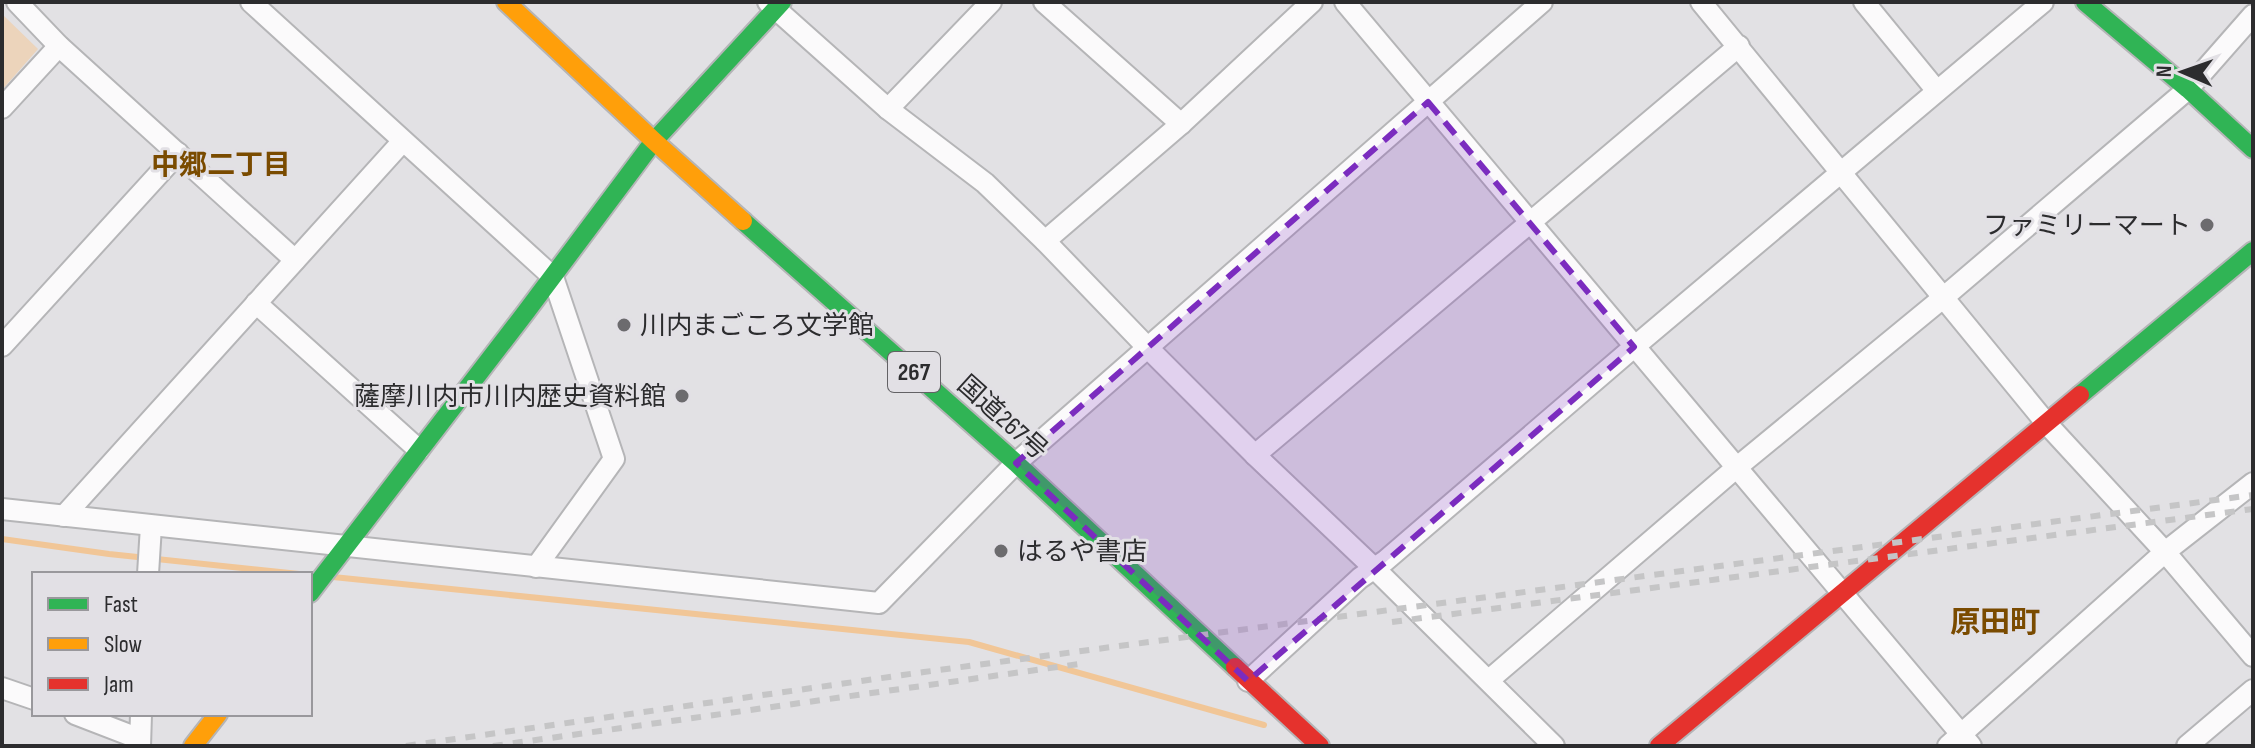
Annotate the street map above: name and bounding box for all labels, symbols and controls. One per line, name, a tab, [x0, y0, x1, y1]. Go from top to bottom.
north arrow	[2143, 32, 2223, 112]
text: N	[2151, 65, 2178, 78]
district label: 中郷二丁目	[151, 149, 291, 182]
place label: ファミリーマート	[1983, 211, 2191, 242]
marker: ファミリーマート	[2198, 216, 2216, 234]
place label: 川内まごころ文学館	[640, 311, 874, 342]
marker: 川内まごころ文学館	[615, 316, 633, 334]
road number: 267	[888, 352, 940, 392]
street label: 国道267号	[951, 370, 1053, 467]
place label: 薩摩川内市川内歴史資料館	[354, 382, 666, 413]
marker: 薩摩川内市川内歴史資料館	[673, 387, 691, 405]
place label: はるや書店	[1017, 537, 1147, 568]
marker: はるや書店	[992, 542, 1010, 560]
legend	[32, 572, 312, 716]
text: Fast	[104, 590, 138, 619]
district label: 原田町	[1950, 605, 2040, 641]
text: Slow	[104, 630, 142, 659]
text: Jam	[103, 670, 134, 699]

